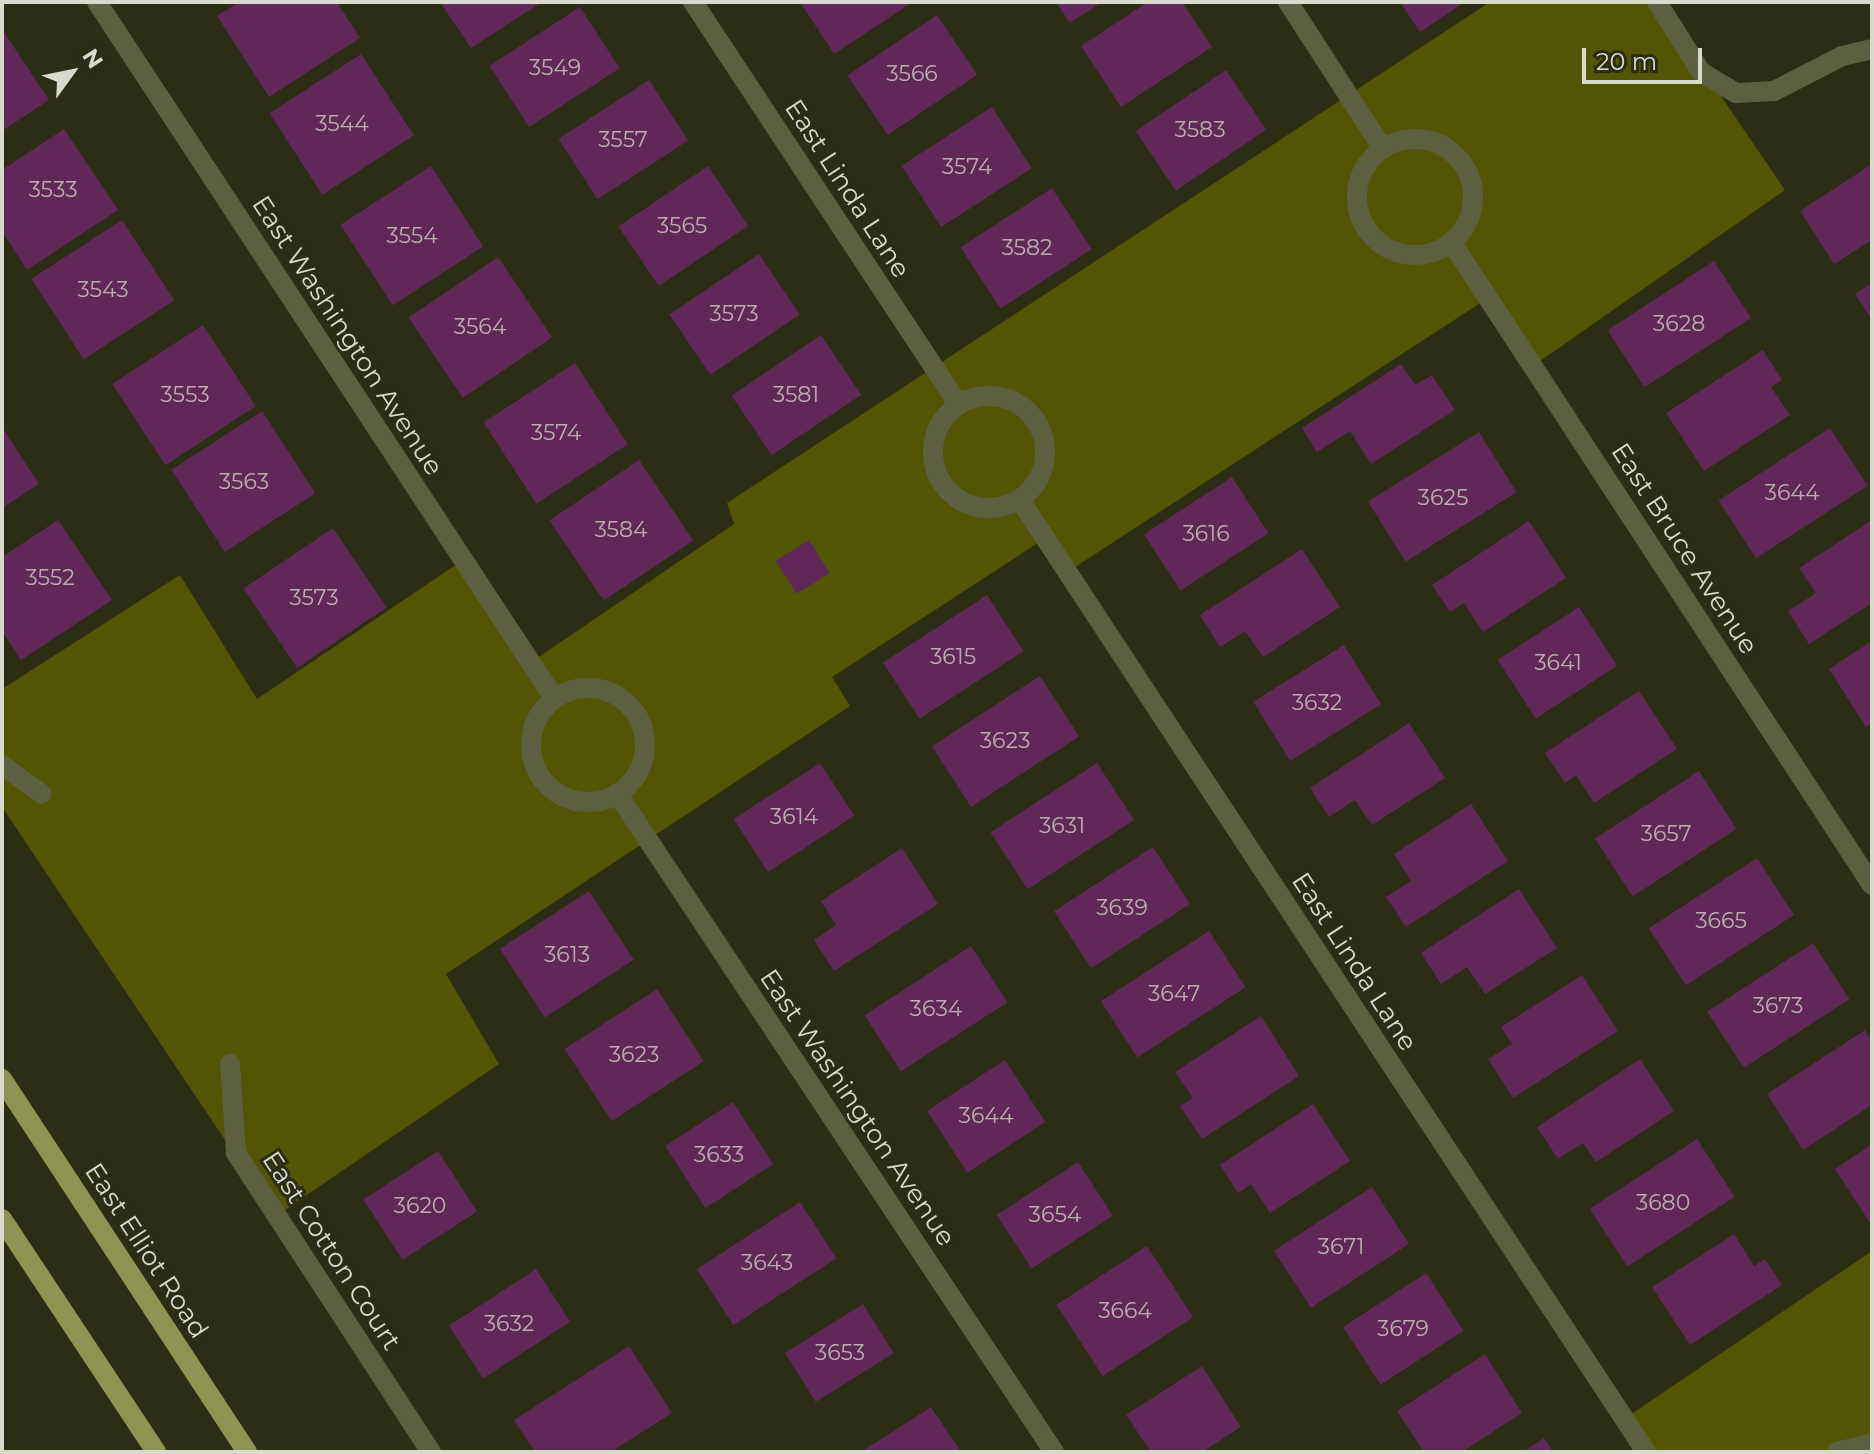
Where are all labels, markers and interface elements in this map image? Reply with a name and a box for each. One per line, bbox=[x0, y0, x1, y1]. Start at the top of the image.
north arrow bbox=[32, 32, 112, 112]
scale bar bbox=[1586, 32, 1706, 82]
text: N bbox=[76, 44, 109, 73]
text: 20 m bbox=[1596, 47, 1657, 76]
house number: 3549 bbox=[529, 55, 581, 81]
house number: 3566 bbox=[886, 61, 938, 87]
street label: East Linda Lane bbox=[778, 94, 916, 284]
house number: 3544 bbox=[315, 111, 369, 137]
house number: 3583 bbox=[1174, 117, 1226, 143]
house number: 3557 bbox=[598, 127, 648, 153]
house number: 3574 bbox=[942, 154, 992, 180]
house number: 3533 bbox=[28, 177, 78, 203]
street label: East Washington Avenue bbox=[245, 190, 449, 482]
house number: 3565 bbox=[657, 213, 707, 239]
house number: 3554 bbox=[386, 223, 438, 249]
house number: 3582 bbox=[1001, 235, 1053, 261]
house number: 3543 bbox=[77, 277, 129, 303]
house number: 3573 bbox=[709, 301, 759, 327]
house number: 3628 bbox=[1653, 311, 1705, 337]
house number: 3564 bbox=[454, 314, 506, 340]
house number: 3553 bbox=[160, 382, 210, 408]
house number: 3581 bbox=[773, 382, 819, 408]
house number: 3574 bbox=[531, 420, 581, 446]
street label: East Bruce Avenue bbox=[1604, 438, 1764, 660]
house number: 3563 bbox=[219, 469, 269, 495]
house number: 3644 bbox=[1765, 480, 1819, 506]
house number: 3625 bbox=[1418, 485, 1468, 511]
house number: 3584 bbox=[594, 517, 648, 543]
house number: 3616 bbox=[1182, 521, 1230, 547]
house number: 3552 bbox=[25, 565, 75, 591]
house number: 3573 bbox=[289, 585, 339, 611]
house number: 3615 bbox=[930, 644, 976, 670]
house number: 3641 bbox=[1534, 650, 1582, 676]
house number: 3632 bbox=[1292, 690, 1342, 716]
house number: 3623 bbox=[980, 728, 1030, 754]
house number: 3614 bbox=[770, 804, 818, 830]
house number: 3631 bbox=[1039, 813, 1085, 839]
house number: 3657 bbox=[1641, 821, 1691, 847]
street label: East Linda Lane bbox=[1285, 867, 1423, 1057]
house number: 3639 bbox=[1096, 895, 1148, 921]
house number: 3665 bbox=[1695, 908, 1747, 934]
house number: 3613 bbox=[544, 942, 590, 968]
street label: East Washington Avenue bbox=[753, 964, 961, 1252]
house number: 3647 bbox=[1148, 981, 1200, 1007]
house number: 3673 bbox=[1753, 993, 1803, 1019]
house number: 3634 bbox=[910, 996, 962, 1022]
house number: 3623 bbox=[609, 1042, 659, 1068]
house number: 3644 bbox=[959, 1103, 1013, 1129]
house number: 3633 bbox=[694, 1142, 744, 1168]
street label: East Cotton Court bbox=[255, 1146, 407, 1356]
street label: East Elliot Road bbox=[78, 1158, 214, 1344]
house number: 3680 bbox=[1636, 1190, 1690, 1216]
house number: 3620 bbox=[394, 1193, 446, 1219]
house number: 3654 bbox=[1029, 1202, 1081, 1228]
house number: 3671 bbox=[1318, 1234, 1364, 1260]
house number: 3643 bbox=[741, 1250, 793, 1276]
house number: 3664 bbox=[1098, 1298, 1152, 1324]
house number: 3632 bbox=[484, 1311, 534, 1337]
house number: 3679 bbox=[1377, 1316, 1429, 1342]
house number: 3653 bbox=[815, 1340, 865, 1366]

